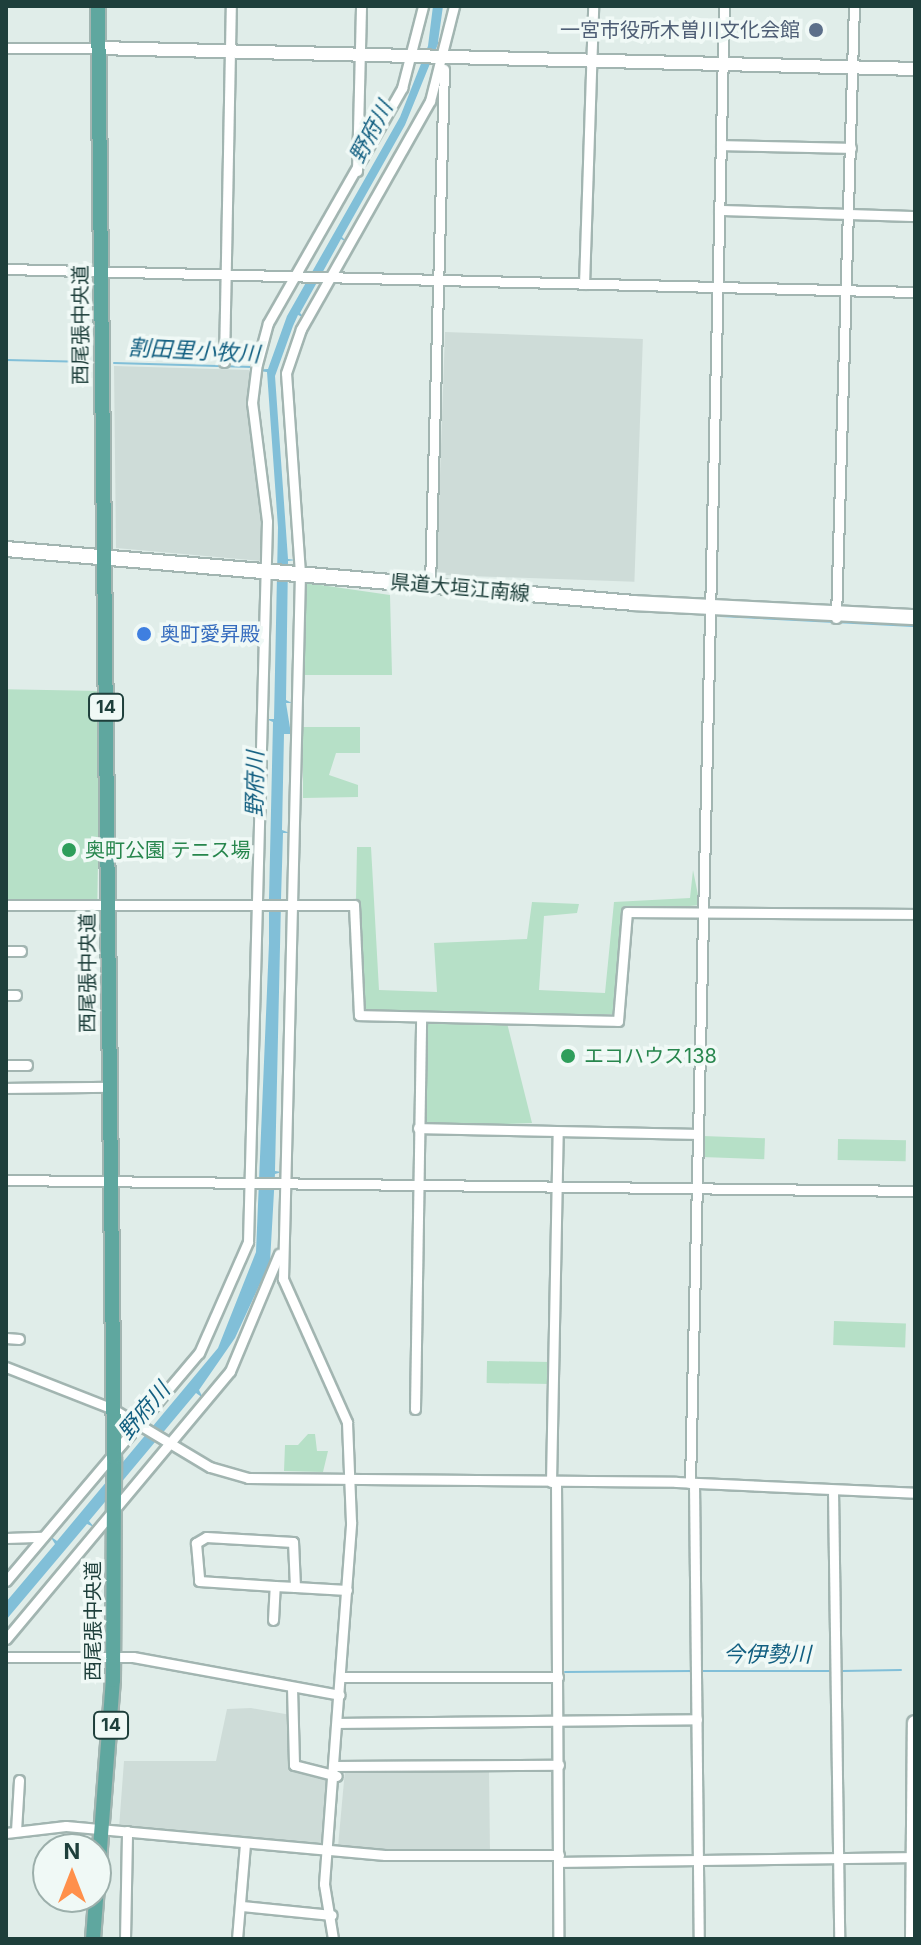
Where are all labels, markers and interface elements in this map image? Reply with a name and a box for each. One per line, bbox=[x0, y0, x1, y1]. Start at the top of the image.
place label: 一宮市役所木曽川文化会館 bbox=[560, 18, 800, 42]
marker: 一宮市役所木曽川文化会館 bbox=[807, 21, 825, 39]
water label: 野府川 bbox=[344, 97, 398, 167]
street label: 西尾張中央道 bbox=[69, 265, 93, 385]
water label: 割田里小牧川 bbox=[127, 334, 261, 368]
street label: 県道大垣江南線 bbox=[389, 570, 531, 606]
place label: 奥町愛昇殿 bbox=[160, 622, 260, 646]
marker: 奥町愛昇殿 bbox=[135, 625, 153, 643]
road number: 14 bbox=[88, 693, 124, 721]
water label: 野府川 bbox=[241, 751, 269, 817]
place label: 奥町公園 テニス場 bbox=[85, 838, 251, 862]
marker: 奥町公園 テニス場 bbox=[60, 841, 78, 859]
street label: 西尾張中央道 bbox=[76, 913, 100, 1033]
place label: エコハウス138 bbox=[584, 1044, 717, 1068]
marker: エコハウス138 bbox=[559, 1047, 577, 1065]
water label: 野府川 bbox=[113, 1377, 175, 1445]
street label: 西尾張中央道 bbox=[81, 1561, 105, 1681]
water label: 今伊勢川 bbox=[723, 1642, 811, 1668]
road number: 14 bbox=[93, 1711, 129, 1739]
north arrow bbox=[32, 1833, 112, 1913]
text: N bbox=[64, 1838, 80, 1864]

